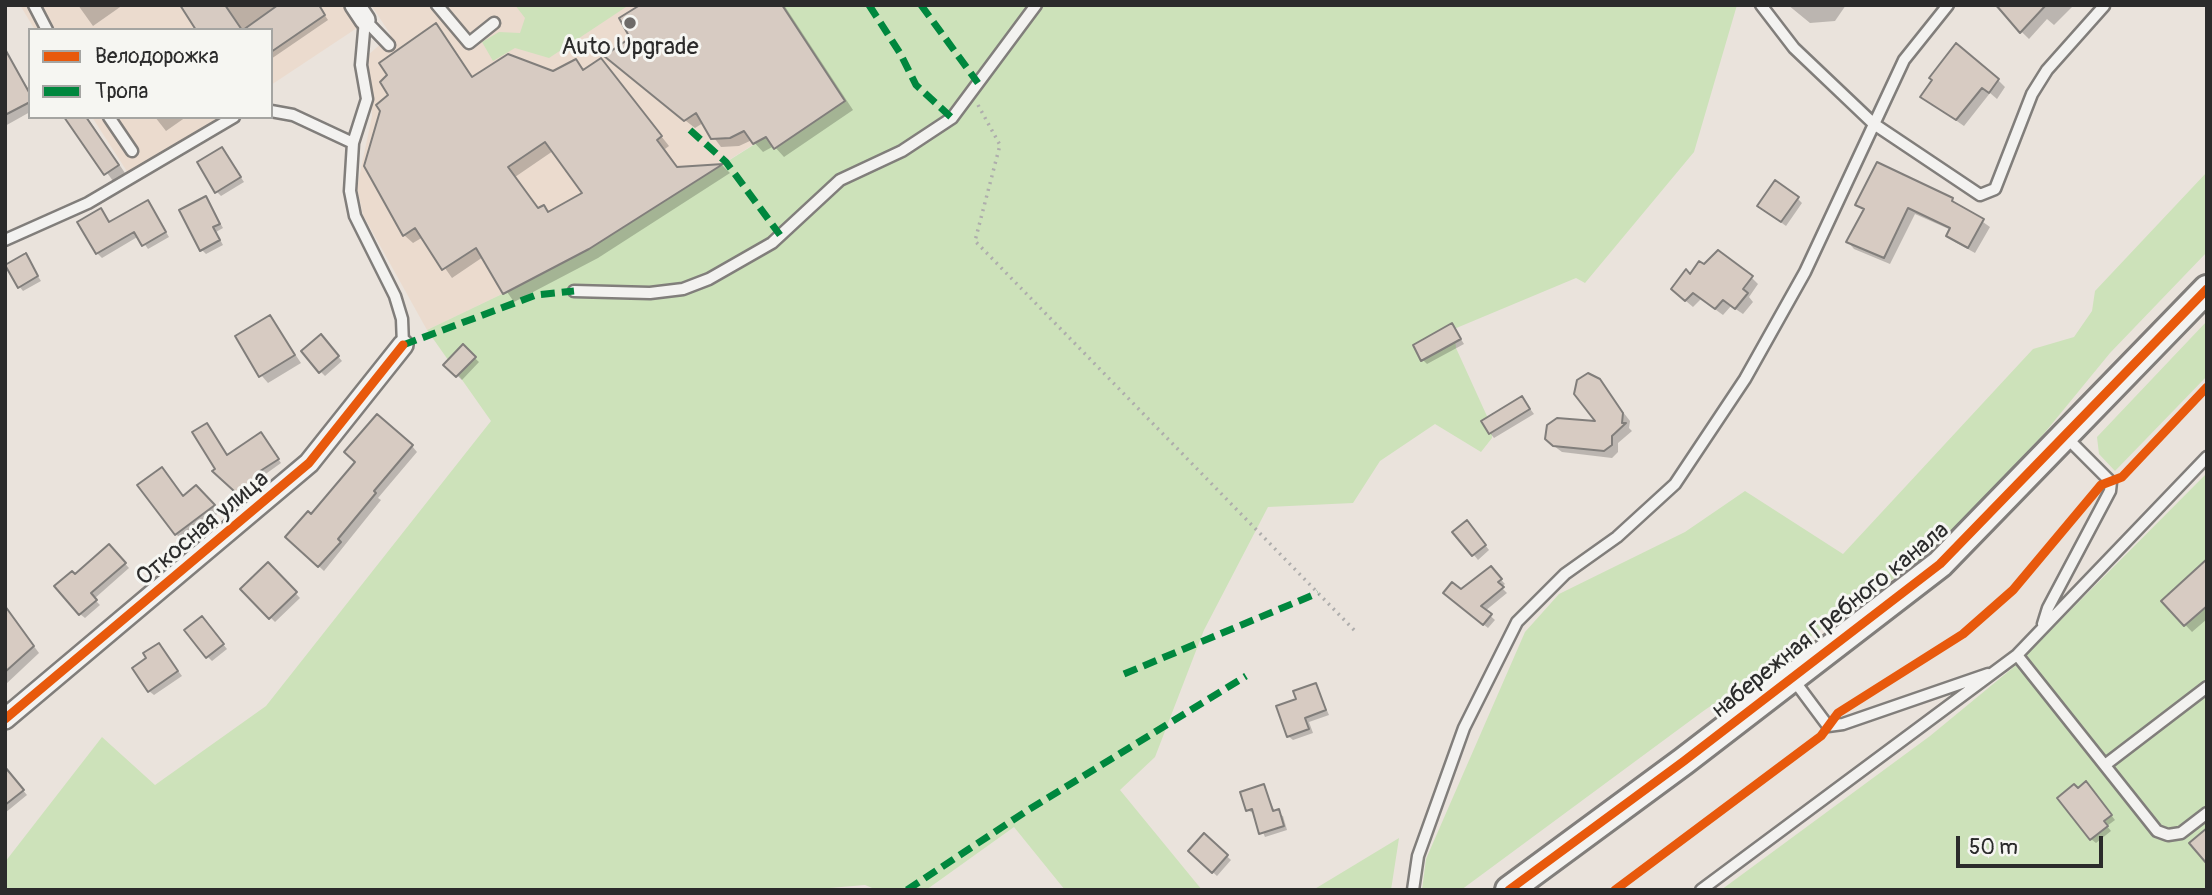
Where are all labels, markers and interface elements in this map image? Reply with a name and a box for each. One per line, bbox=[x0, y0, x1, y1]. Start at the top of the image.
marker: Auto Upgrade bbox=[622, 15, 638, 31]
legend bbox=[28, 28, 273, 119]
place label: Auto Upgrade bbox=[561, 34, 699, 62]
text: Велодорожка bbox=[95, 43, 219, 70]
text: Тропа bbox=[95, 78, 148, 105]
street label: Откосная улица bbox=[131, 465, 275, 593]
street label: набережная Гребного канала bbox=[1707, 517, 1955, 725]
scale bar bbox=[1960, 822, 2107, 866]
text: 50 m bbox=[1969, 834, 2018, 861]

